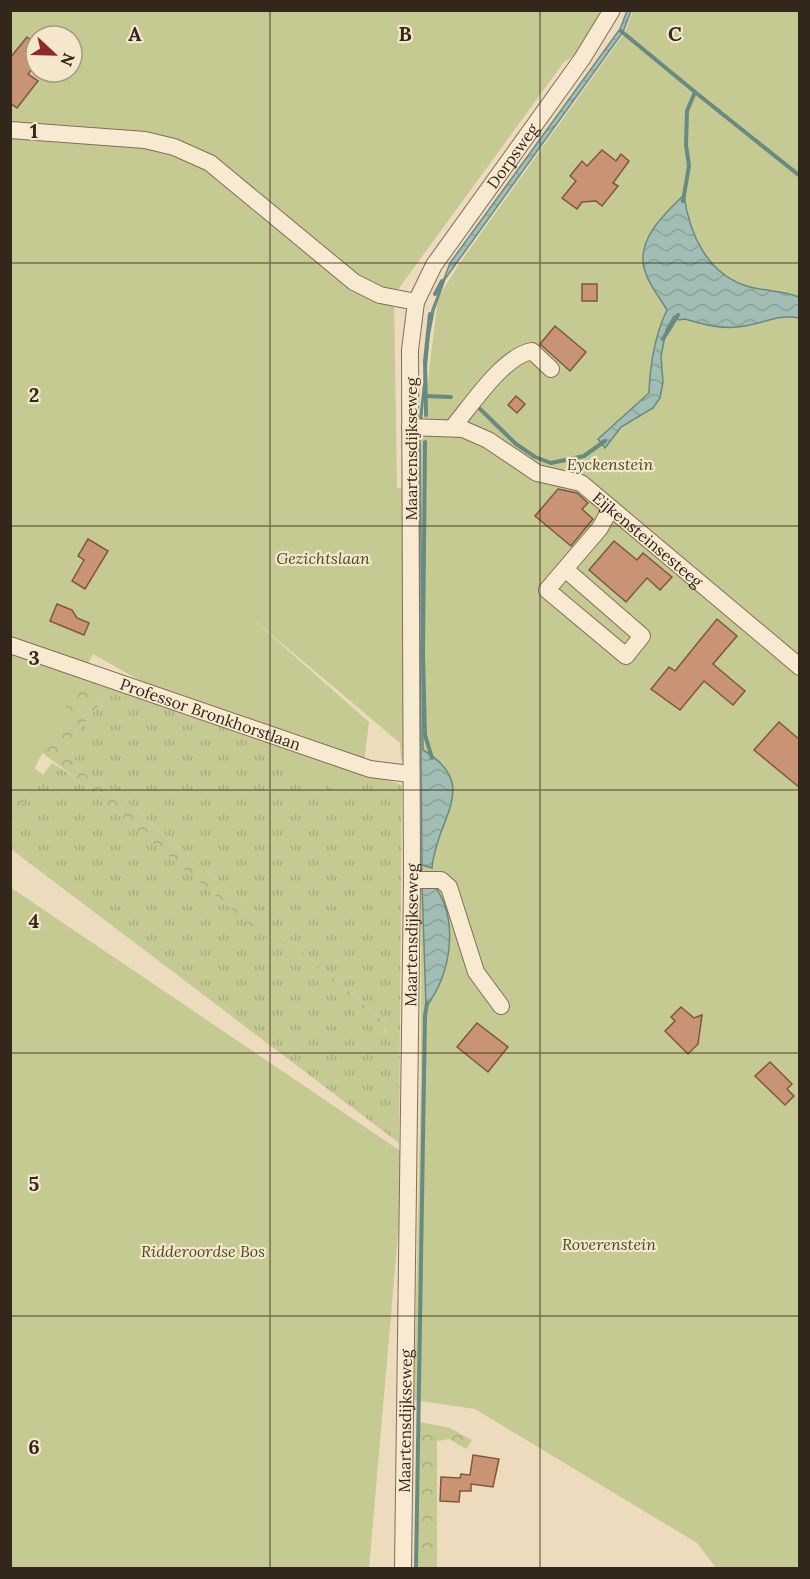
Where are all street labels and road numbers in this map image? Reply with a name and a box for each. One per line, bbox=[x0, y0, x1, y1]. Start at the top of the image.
street label: Dorpsweg bbox=[482, 118, 543, 192]
street label: Maartensdijkseweg bbox=[401, 376, 421, 521]
street label: Eijkensteinsesteeg bbox=[589, 487, 708, 592]
street label: Professor Bronkhorstlaan bbox=[118, 674, 304, 754]
street label: Maartensdijkseweg bbox=[400, 862, 422, 1007]
street label: Maartensdijkseweg bbox=[394, 1348, 416, 1493]

